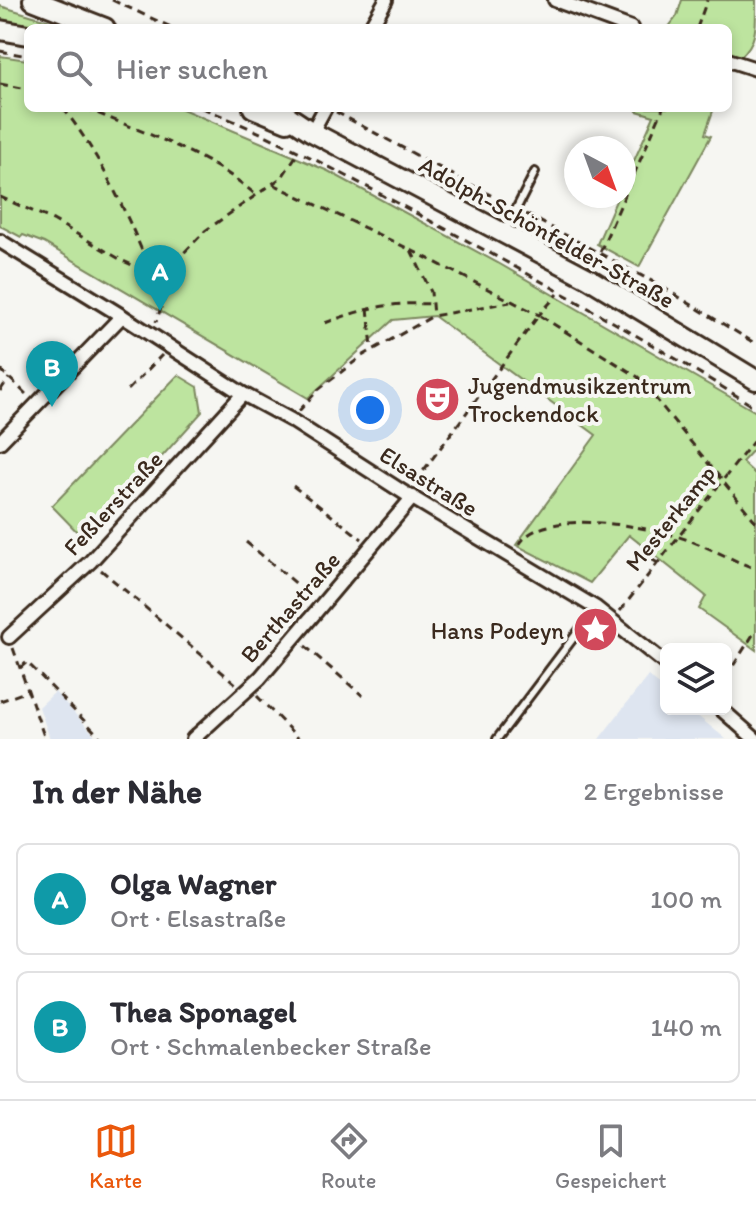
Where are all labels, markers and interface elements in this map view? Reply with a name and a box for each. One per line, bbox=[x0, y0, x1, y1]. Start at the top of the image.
search box bbox=[24, 24, 732, 112]
icon: search bbox=[52, 46, 96, 90]
text: Hier suchen bbox=[116, 50, 268, 87]
north arrow bbox=[564, 136, 636, 208]
street label: Adolph-Schönfelder-Straße bbox=[414, 150, 680, 314]
pin: A bbox=[134, 245, 186, 311]
pin: B bbox=[26, 341, 78, 407]
place label: Jugendmusikzentrum Trockendock bbox=[468, 371, 692, 428]
theatre icon: Jugendmusikzentrum Trockendock bbox=[413, 375, 461, 423]
your location bbox=[350, 390, 390, 430]
street label: Elsastraße bbox=[375, 440, 483, 522]
street label: Feßlerstraße bbox=[57, 445, 169, 561]
street label: Mesterkamp bbox=[619, 459, 721, 577]
street label: Berthastraße bbox=[234, 545, 346, 669]
place icon: Hans Podeyn bbox=[571, 606, 619, 654]
place label: Hans Podeyn bbox=[431, 616, 564, 645]
map controls bbox=[660, 643, 732, 715]
button: layers bbox=[660, 643, 732, 715]
text: In der Nähe bbox=[32, 771, 202, 812]
text: 2 Ergebnisse bbox=[584, 775, 724, 807]
text: Olga Wagner bbox=[110, 865, 276, 902]
text: A bbox=[52, 883, 68, 915]
text: 100 m bbox=[650, 883, 722, 915]
text: Ort · Elsastraße bbox=[110, 902, 286, 934]
text: Thea Sponagel bbox=[110, 993, 296, 1030]
text: B bbox=[52, 1011, 68, 1043]
text: 140 m bbox=[651, 1011, 722, 1043]
text: Ort · Schmalenbecker Straße bbox=[110, 1030, 432, 1062]
tab: Karte bbox=[89, 1119, 142, 1194]
tab: Route bbox=[321, 1119, 376, 1194]
tab: Gespeichert bbox=[555, 1119, 667, 1194]

